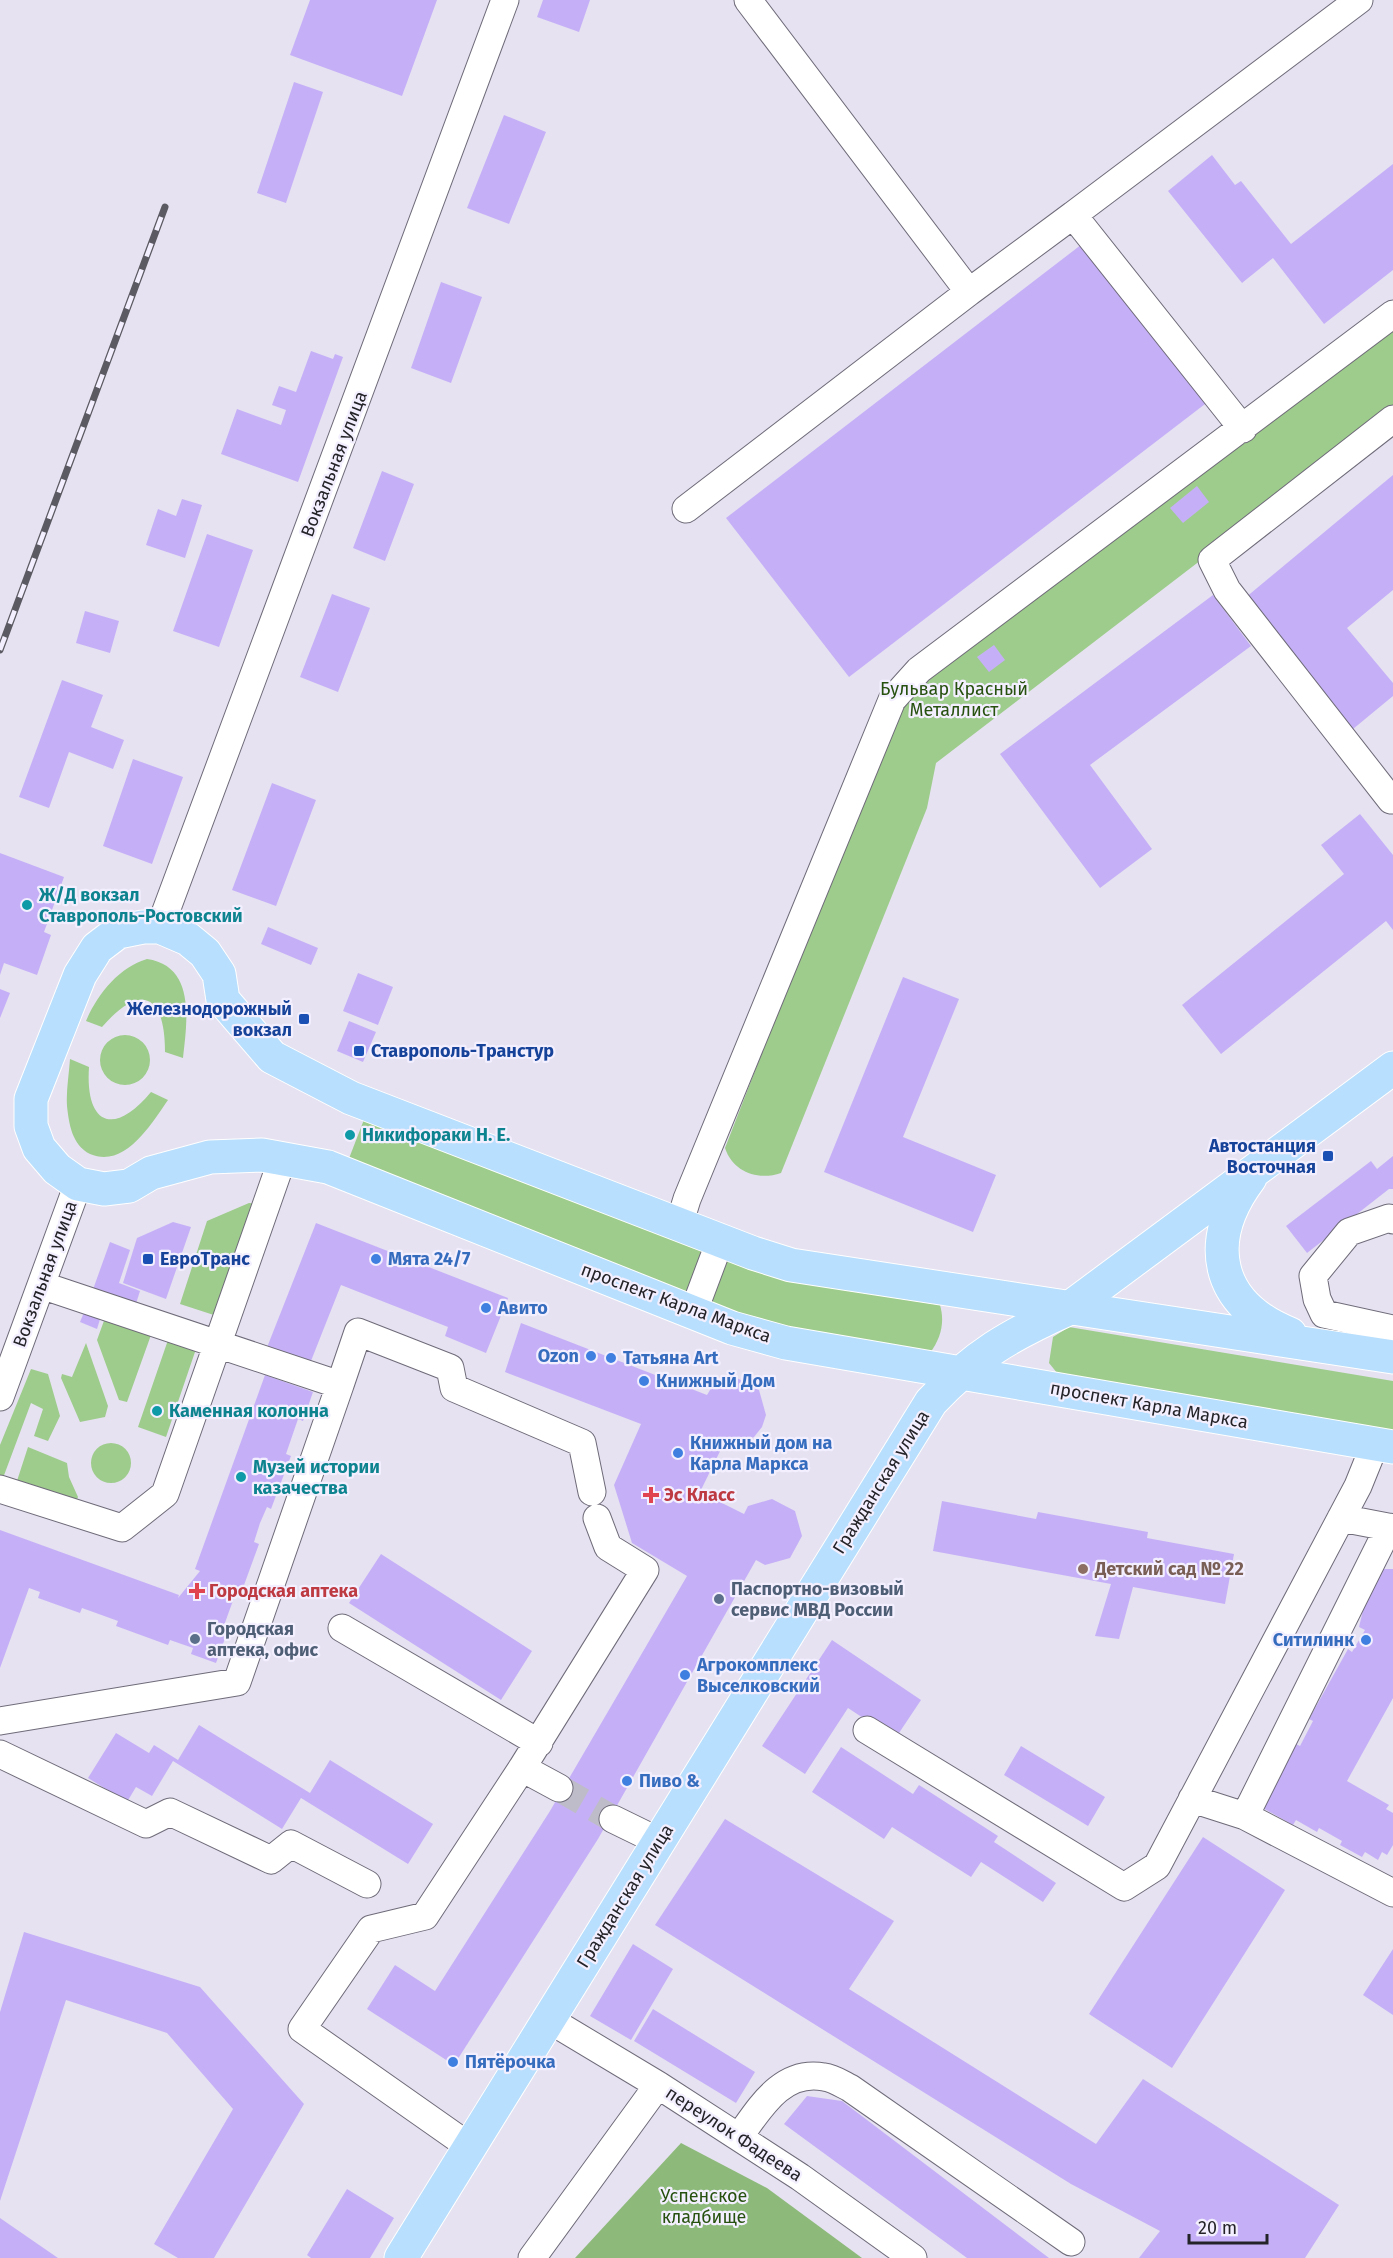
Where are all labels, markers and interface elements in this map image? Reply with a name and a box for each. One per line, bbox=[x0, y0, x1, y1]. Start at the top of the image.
street label: Вокзальная улица bbox=[296, 388, 372, 540]
park label: Бульвар Красный Металлист bbox=[880, 678, 1028, 721]
place label: Ж/Д вокзал Ставрополь-Ростовский bbox=[38, 884, 243, 927]
marker: Ж/Д вокзал Ставрополь-Ростовский bbox=[20, 898, 34, 912]
place label: Железнодорожный вокзал bbox=[126, 998, 292, 1041]
marker: Железнодорожный вокзал bbox=[297, 1012, 311, 1026]
place label: Ставрополь-Транстур bbox=[371, 1040, 554, 1062]
marker: Ставрополь-Транстур bbox=[352, 1044, 366, 1058]
place label: Никифораки Н. Е. bbox=[362, 1124, 510, 1146]
marker: Никифораки Н. Е. bbox=[343, 1128, 357, 1142]
place label: Автостанция Восточная bbox=[1208, 1135, 1316, 1178]
marker: Автостанция Восточная bbox=[1321, 1149, 1335, 1163]
street label: Вокзальная улица bbox=[8, 1198, 82, 1350]
place label: ЕвроТранс bbox=[160, 1248, 250, 1270]
place label: Мята 24/7 bbox=[388, 1248, 471, 1270]
marker: ЕвроТранс bbox=[141, 1252, 155, 1266]
marker: Мята 24/7 bbox=[369, 1252, 383, 1266]
street label: проспект Карла Маркса bbox=[578, 1258, 774, 1348]
place label: Авито bbox=[497, 1297, 548, 1319]
marker: Авито bbox=[479, 1301, 493, 1315]
place label: Ozon bbox=[538, 1345, 579, 1367]
place label: Татьяна Art bbox=[623, 1347, 720, 1369]
marker: Ozon bbox=[584, 1349, 598, 1363]
marker: Татьяна Art bbox=[604, 1351, 618, 1365]
place label: Книжный Дом bbox=[656, 1370, 775, 1392]
marker: Книжный Дом bbox=[637, 1374, 651, 1388]
street label: проспект Карла Маркса bbox=[1048, 1377, 1250, 1433]
place label: Каменная колонна bbox=[169, 1400, 329, 1422]
marker: Каменная колонна bbox=[150, 1404, 164, 1418]
street label: Гражданская улица bbox=[828, 1406, 934, 1558]
place label: Книжный дом на Карла Маркса bbox=[690, 1432, 833, 1475]
marker: Книжный дом на Карла Маркса bbox=[671, 1446, 685, 1460]
place label: Музей истории казачества bbox=[253, 1456, 380, 1499]
marker: Музей истории казачества bbox=[234, 1470, 248, 1484]
place label: Эс Класс bbox=[664, 1484, 735, 1506]
marker: Эс Класс bbox=[642, 1486, 660, 1504]
place label: Детский сад № 22 bbox=[1094, 1558, 1244, 1580]
marker: Детский сад № 22 bbox=[1076, 1562, 1090, 1576]
place label: Паспортно-визовый сервис МВД России bbox=[731, 1578, 904, 1621]
place label: Городская аптека bbox=[209, 1580, 358, 1602]
marker: Городская аптека bbox=[190, 1584, 204, 1598]
marker: Паспортно-визовый сервис МВД России bbox=[712, 1592, 726, 1606]
place label: Городская аптека, офис bbox=[207, 1618, 319, 1661]
place label: Ситилинк bbox=[1273, 1629, 1354, 1651]
marker: Городская аптека, офис bbox=[188, 1632, 202, 1646]
marker: Ситилинк bbox=[1359, 1633, 1373, 1647]
place label: Агрокомплекс Выселковский bbox=[696, 1654, 820, 1697]
marker: Агрокомплекс Выселковский bbox=[678, 1668, 692, 1682]
place label: Пиво & bbox=[639, 1770, 700, 1792]
marker: Пиво & bbox=[620, 1774, 634, 1788]
street label: Гражданская улица bbox=[572, 1820, 678, 1972]
place label: Пятёрочка bbox=[465, 2051, 556, 2073]
marker: Пятёрочка bbox=[446, 2055, 460, 2069]
street label: переулок Фадеева bbox=[662, 2082, 806, 2186]
park label: Успенское кладбище bbox=[661, 2185, 747, 2228]
scale bar bbox=[1189, 2207, 1267, 2245]
text: 20 m bbox=[1198, 2217, 1237, 2239]

